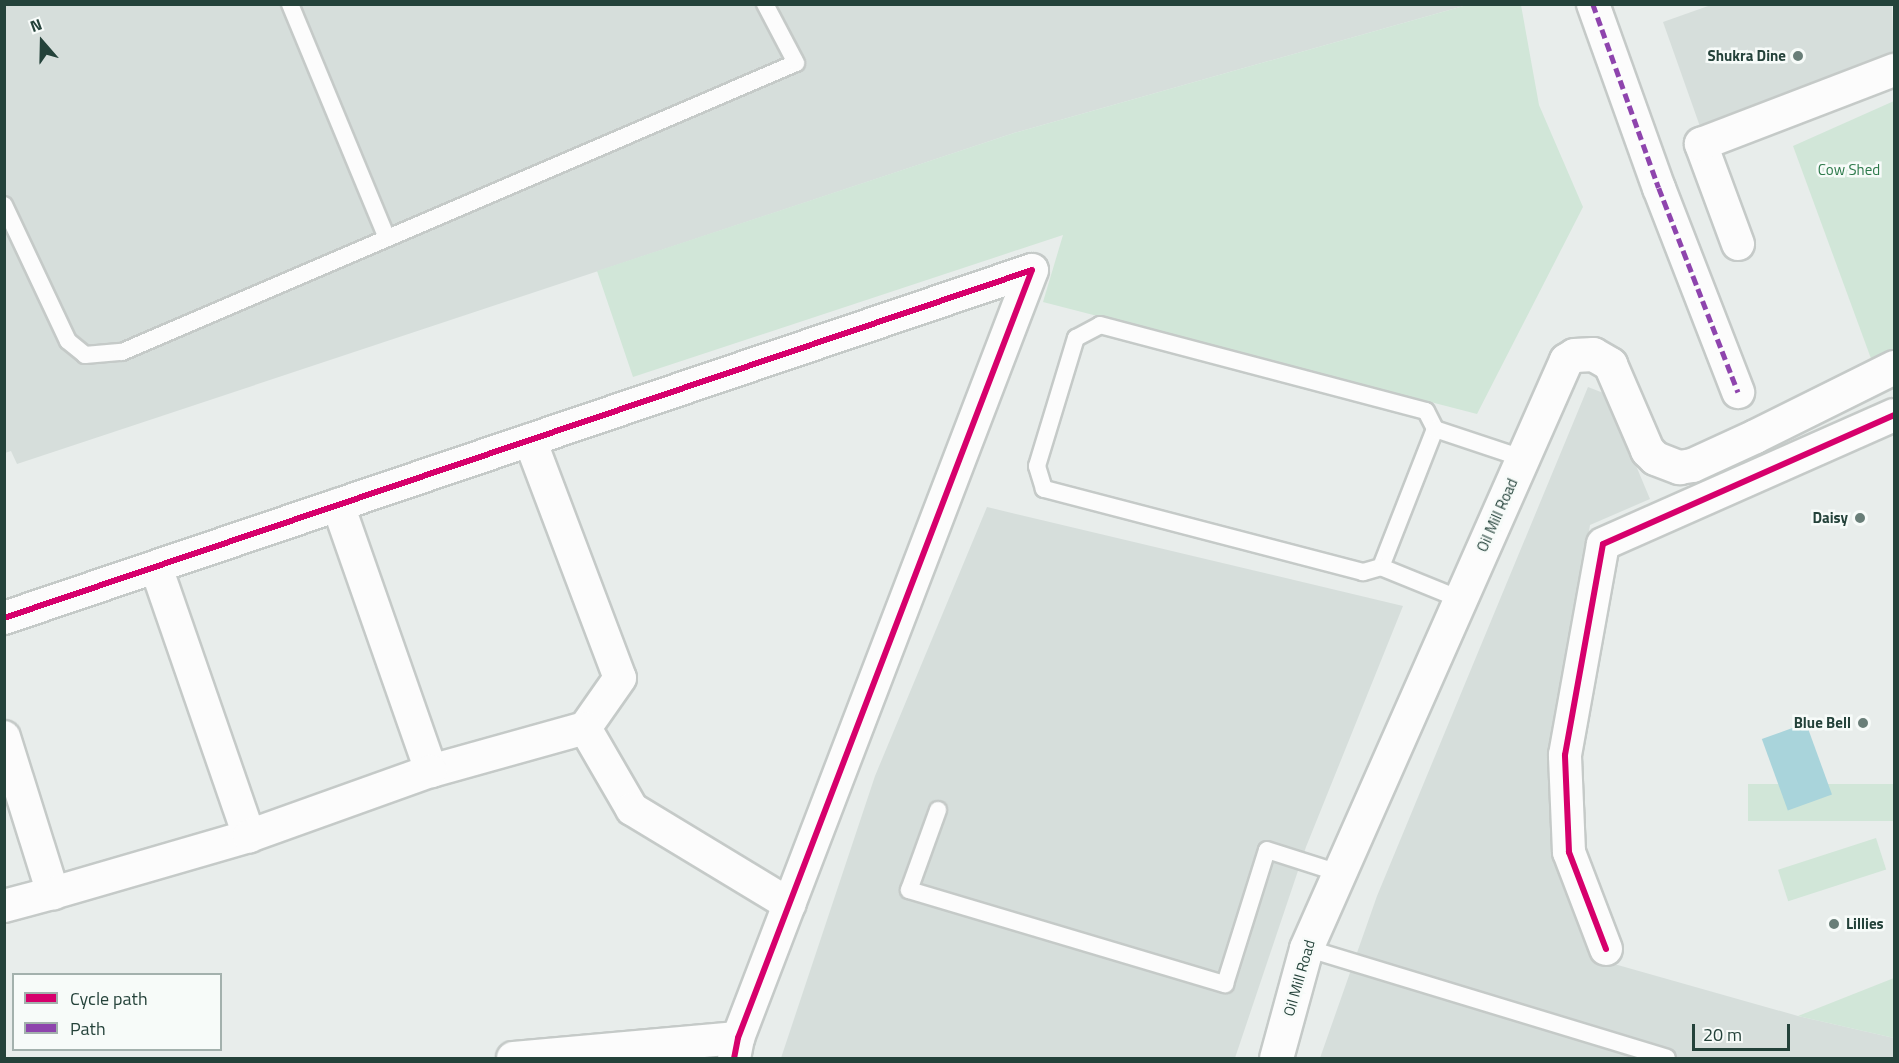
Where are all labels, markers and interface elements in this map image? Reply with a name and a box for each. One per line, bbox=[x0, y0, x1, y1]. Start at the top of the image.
north arrow bbox=[12, 12, 72, 72]
text: N bbox=[27, 12, 45, 38]
place label: Shukra Dine bbox=[1708, 47, 1786, 65]
marker: Shukra Dine bbox=[1791, 49, 1805, 63]
park label: Cow Shed bbox=[1818, 161, 1880, 179]
street label: Oil Mill Road bbox=[1473, 475, 1521, 555]
place label: Daisy bbox=[1812, 509, 1848, 527]
marker: Daisy bbox=[1853, 511, 1867, 525]
place label: Blue Bell bbox=[1794, 714, 1851, 732]
marker: Blue Bell bbox=[1856, 716, 1870, 730]
place label: Lillies bbox=[1846, 915, 1884, 933]
marker: Lillies bbox=[1827, 917, 1841, 931]
street label: Oil Mill Road bbox=[1280, 938, 1318, 1018]
legend bbox=[12, 973, 222, 1051]
text: Cycle path bbox=[70, 985, 148, 1012]
scale bar bbox=[1695, 1012, 1792, 1050]
text: Path bbox=[70, 1015, 106, 1042]
text: 20 m bbox=[1703, 1021, 1742, 1048]

